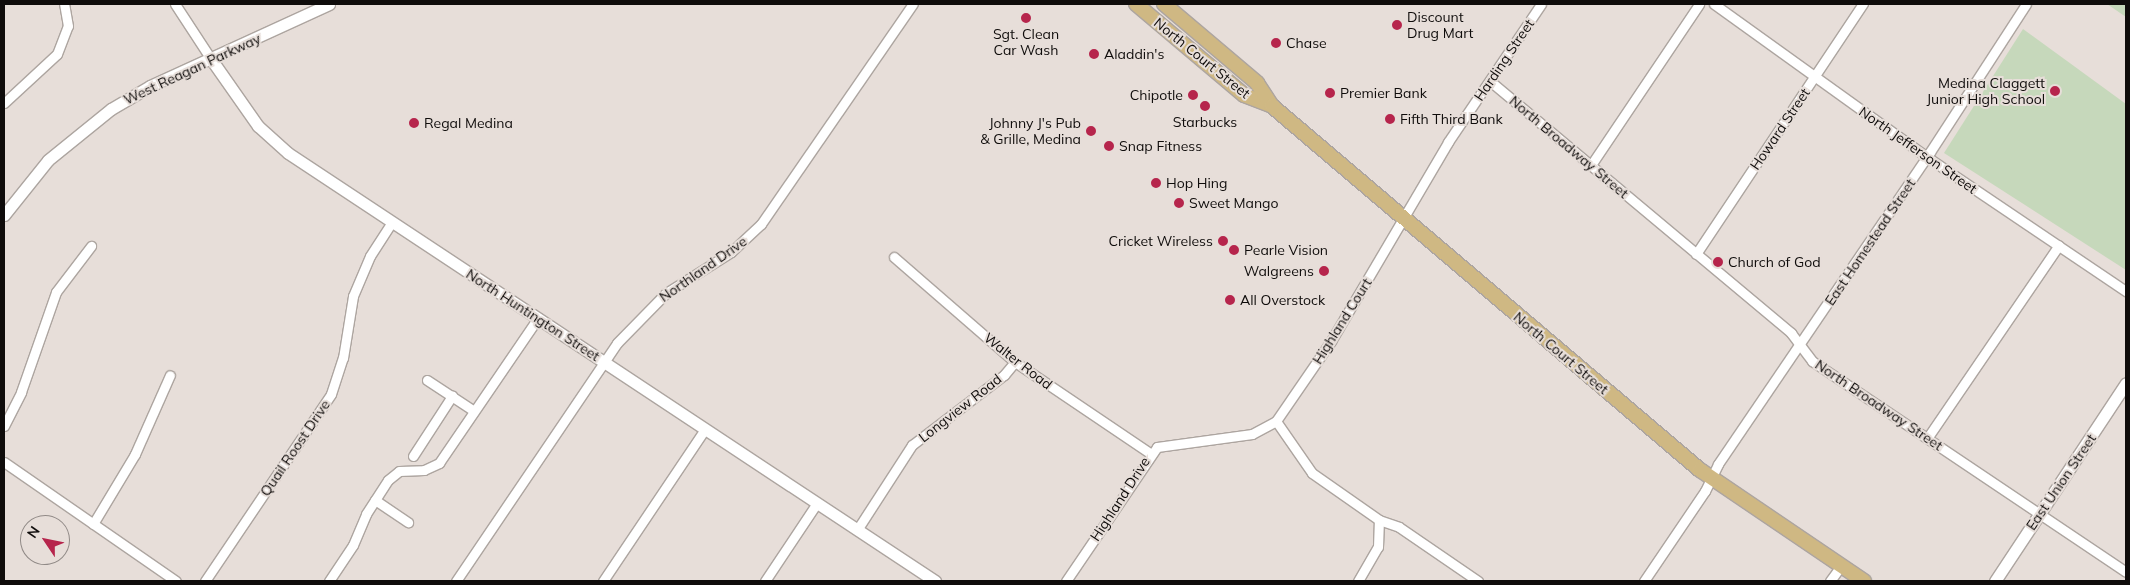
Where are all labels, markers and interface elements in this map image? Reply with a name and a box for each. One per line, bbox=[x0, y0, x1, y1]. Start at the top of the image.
place label: Discount Drug Mart bbox=[1407, 9, 1473, 41]
marker: Sgt. Clean Car Wash bbox=[1020, 12, 1032, 24]
street label: North Court Street bbox=[1151, 14, 1253, 102]
street label: Harding Street bbox=[1471, 16, 1537, 104]
marker: Discount Drug Mart bbox=[1391, 19, 1403, 31]
place label: Sgt. Clean Car Wash bbox=[993, 26, 1059, 58]
street label: West Reagan Parkway bbox=[121, 30, 263, 108]
place label: Chase bbox=[1286, 35, 1327, 51]
marker: Chase bbox=[1270, 37, 1282, 49]
place label: Aladdin's bbox=[1104, 46, 1164, 62]
marker: Aladdin's bbox=[1088, 48, 1100, 60]
place label: Medina Claggett Junior High School bbox=[1927, 75, 2045, 108]
place label: Premier Bank bbox=[1340, 85, 1427, 101]
street label: Howard Street bbox=[1747, 85, 1813, 173]
marker: Medina Claggett Junior High School bbox=[2049, 85, 2061, 97]
place label: Chipotle bbox=[1130, 87, 1183, 103]
marker: Premier Bank bbox=[1324, 87, 1336, 99]
marker: Chipotle bbox=[1187, 89, 1199, 101]
street label: North Broadway Street bbox=[1506, 92, 1632, 202]
marker: Starbucks bbox=[1199, 100, 1211, 112]
street label: North Jefferson Street bbox=[1856, 103, 1980, 197]
place label: Fifth Third Bank bbox=[1400, 111, 1503, 127]
marker: Fifth Third Bank bbox=[1384, 113, 1396, 125]
place label: Starbucks bbox=[1173, 114, 1237, 130]
place label: Regal Medina bbox=[424, 115, 513, 131]
place label: Johnny J's Pub & Grille, Medina bbox=[980, 115, 1081, 148]
marker: Regal Medina bbox=[408, 117, 420, 129]
marker: Johnny J's Pub & Grille, Medina bbox=[1085, 125, 1097, 137]
place label: Snap Fitness bbox=[1119, 138, 1202, 154]
marker: Snap Fitness bbox=[1103, 140, 1115, 152]
place label: Hop Hing bbox=[1166, 175, 1227, 191]
street label: East Homestead Street bbox=[1821, 176, 1919, 308]
marker: Hop Hing bbox=[1150, 177, 1162, 189]
place label: Sweet Mango bbox=[1189, 195, 1279, 211]
marker: Sweet Mango bbox=[1173, 197, 1185, 209]
street label: Northland Drive bbox=[656, 233, 750, 305]
place label: Cricket Wireless bbox=[1109, 233, 1213, 249]
marker: Cricket Wireless bbox=[1217, 235, 1229, 247]
place label: Pearle Vision bbox=[1244, 242, 1328, 258]
marker: Pearle Vision bbox=[1228, 244, 1240, 256]
place label: Church of God bbox=[1728, 254, 1821, 270]
marker: Church of God bbox=[1712, 256, 1724, 268]
place label: Walgreens bbox=[1244, 263, 1314, 279]
street label: North Huntington Street bbox=[463, 265, 603, 365]
marker: Walgreens bbox=[1318, 265, 1330, 277]
street label: Highland Court bbox=[1309, 275, 1375, 367]
place label: All Overstock bbox=[1240, 292, 1325, 308]
marker: All Overstock bbox=[1224, 294, 1236, 306]
street label: North Court Street bbox=[1510, 308, 1612, 398]
street label: Walter Road bbox=[981, 329, 1055, 393]
street label: North Broadway Street bbox=[1812, 356, 1946, 454]
street label: Longview Road bbox=[915, 370, 1005, 446]
street label: Quail Roost Drive bbox=[257, 397, 333, 499]
street label: East Union Street bbox=[2023, 431, 2099, 533]
street label: Highland Drive bbox=[1087, 454, 1153, 544]
north arrow bbox=[20, 515, 70, 565]
text: N bbox=[23, 523, 44, 542]

